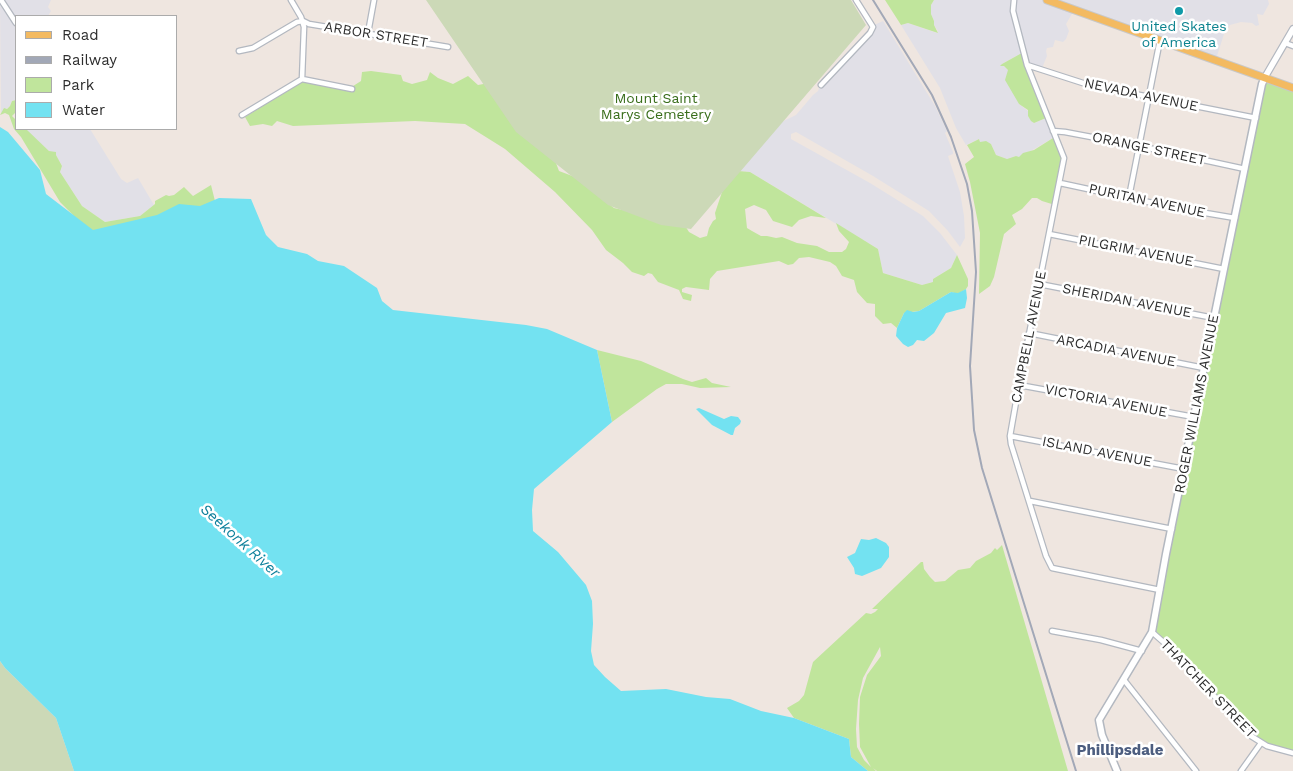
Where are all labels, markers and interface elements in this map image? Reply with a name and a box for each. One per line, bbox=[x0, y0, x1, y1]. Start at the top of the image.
marker: United Skates of America bbox=[1173, 5, 1185, 17]
legend bbox=[15, 15, 178, 130]
street label: ARBOR STREET bbox=[323, 18, 429, 52]
place label: United Skates of America bbox=[1131, 19, 1227, 52]
text: Road bbox=[62, 26, 99, 44]
text: Railway bbox=[62, 51, 117, 69]
street label: NEVADA AVENUE bbox=[1083, 75, 1199, 115]
text: Park bbox=[62, 76, 94, 94]
park label: Mount Saint Marys Cemetery bbox=[601, 91, 711, 124]
text: Water bbox=[62, 101, 105, 119]
street label: ORANGE STREET bbox=[1091, 129, 1207, 169]
street label: PURITAN AVENUE bbox=[1087, 180, 1207, 222]
street label: PILGRIM AVENUE bbox=[1077, 232, 1195, 270]
street label: CAMPBELL AVENUE bbox=[1008, 269, 1050, 405]
street label: SHERIDAN AVENUE bbox=[1061, 280, 1193, 322]
street label: ROGER WILLIAMS AVENUE bbox=[1171, 313, 1223, 495]
street label: ARCADIA AVENUE bbox=[1055, 331, 1177, 371]
street label: VICTORIA AVENUE bbox=[1043, 381, 1169, 421]
street label: ISLAND AVENUE bbox=[1041, 433, 1153, 471]
water label: Seekonk River bbox=[196, 500, 284, 582]
street label: THATCHER STREET bbox=[1157, 636, 1259, 742]
district label: Phillipsdale bbox=[1077, 742, 1163, 760]

